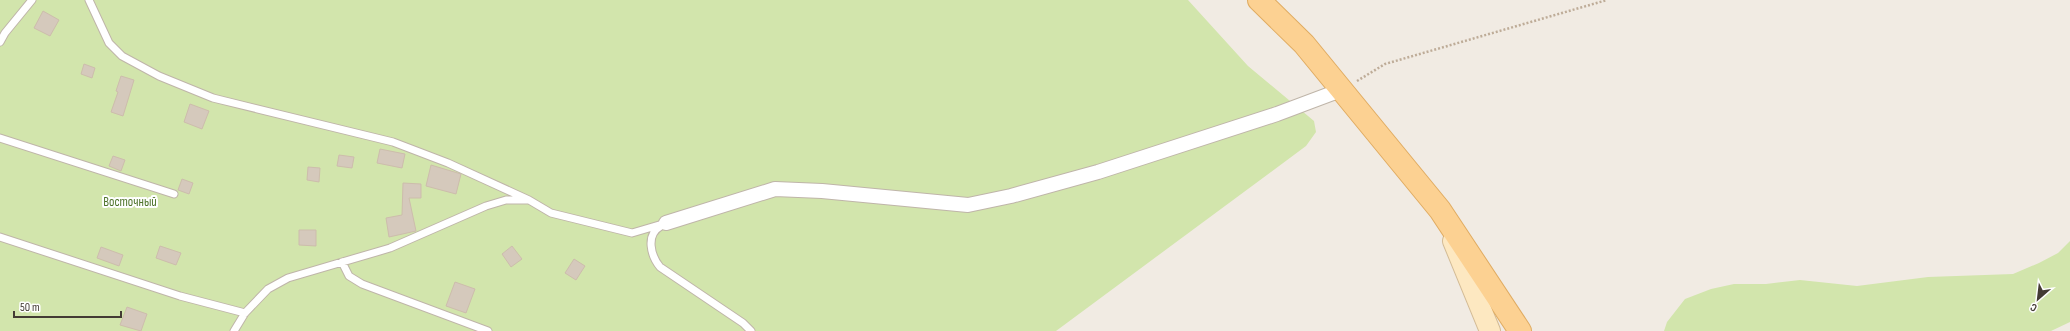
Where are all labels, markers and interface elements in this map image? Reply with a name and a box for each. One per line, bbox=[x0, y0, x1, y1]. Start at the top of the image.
park label: Восточный bbox=[103, 194, 157, 210]
north arrow bbox=[2018, 279, 2058, 319]
scale bar bbox=[14, 293, 121, 319]
text: 50 m bbox=[20, 300, 40, 315]
text: С bbox=[2028, 300, 2039, 314]

